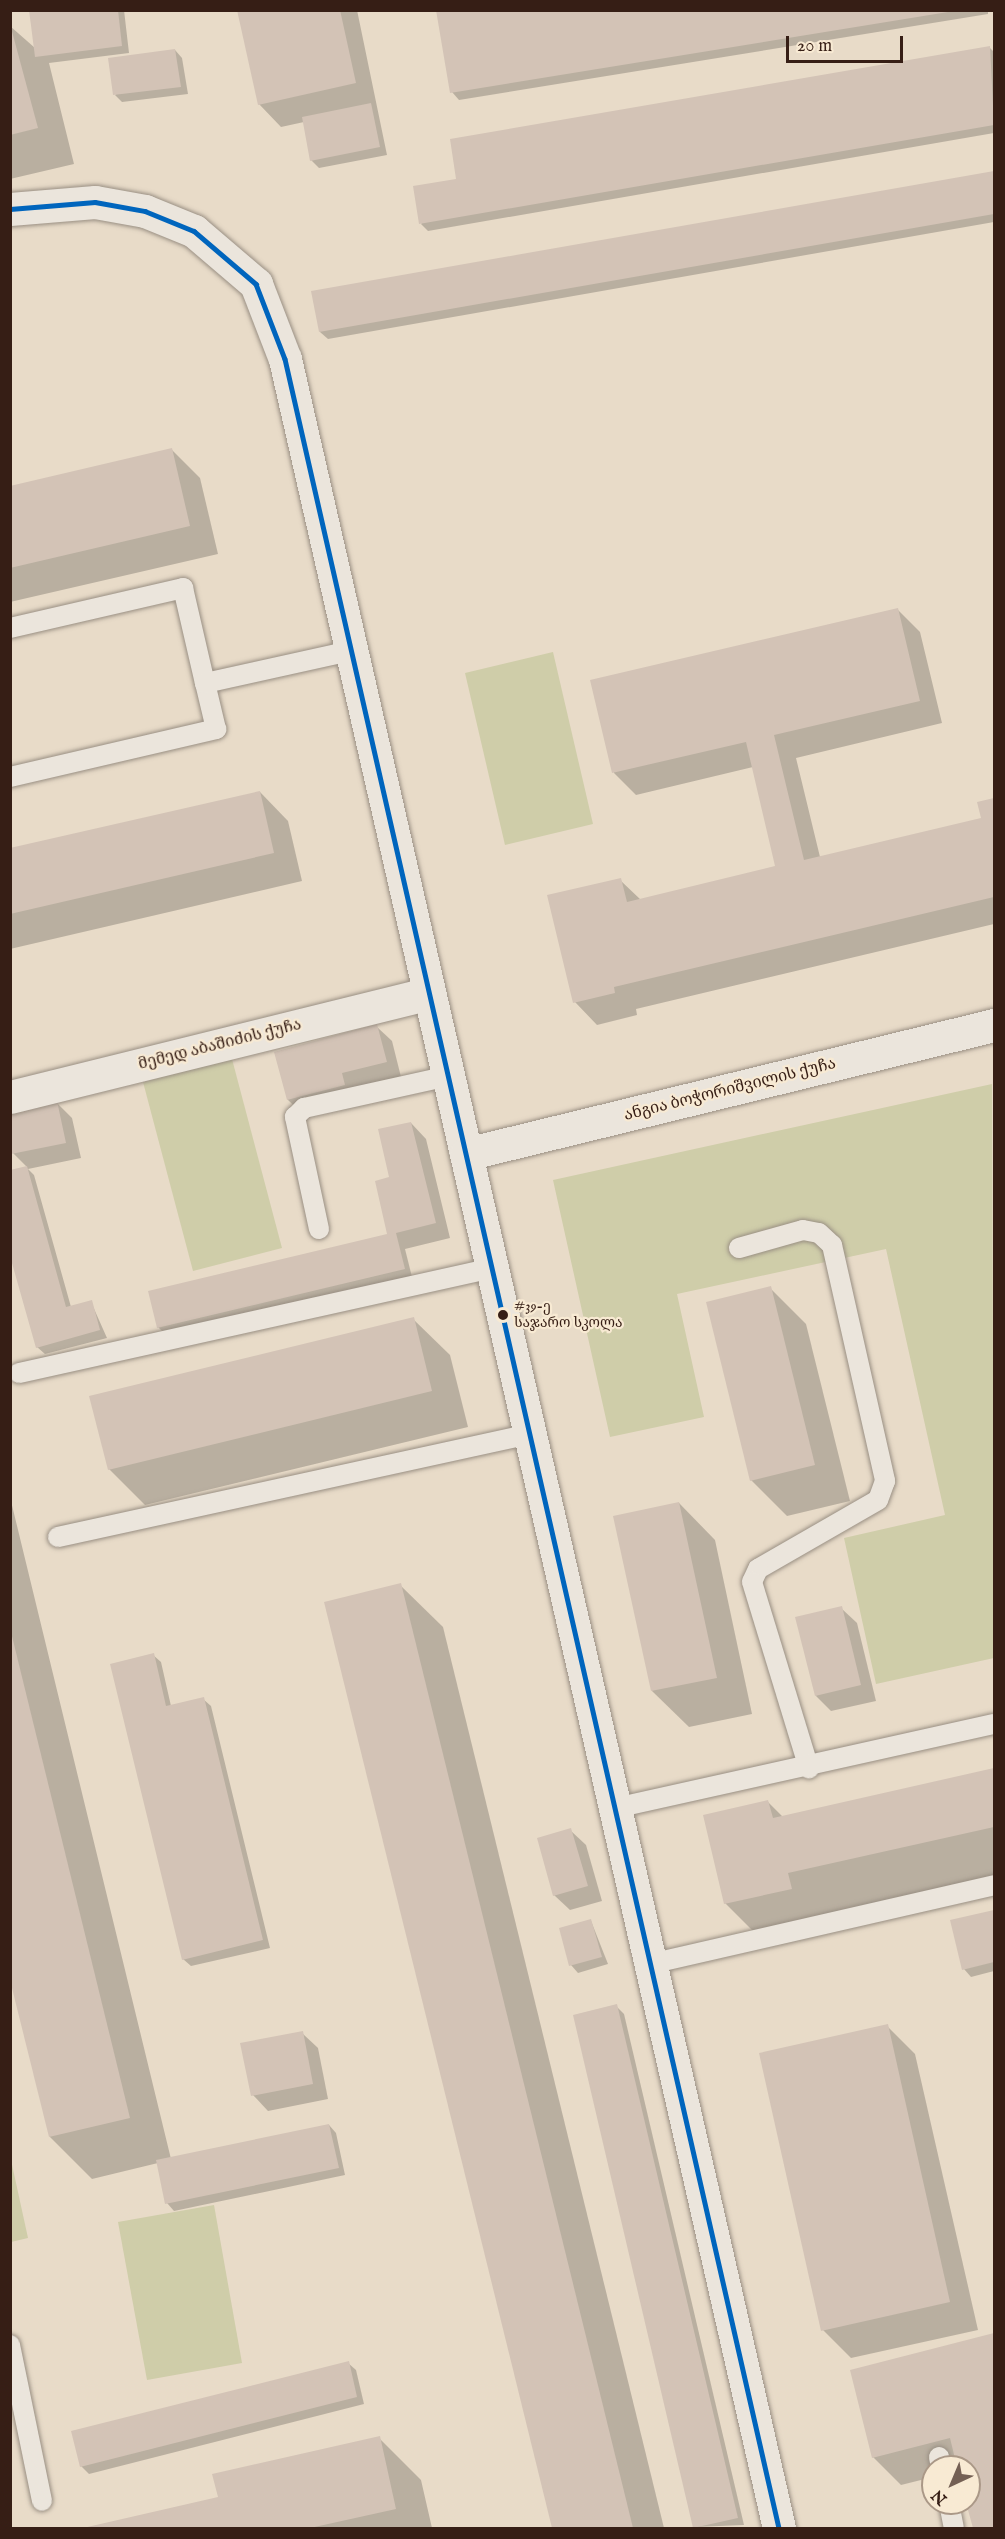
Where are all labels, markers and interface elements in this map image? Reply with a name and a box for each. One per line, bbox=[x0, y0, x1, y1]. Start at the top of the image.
scale bar bbox=[789, 24, 906, 62]
text: 20 m bbox=[797, 35, 832, 58]
street label: მემედ აბაშიძის ქუჩა bbox=[136, 1015, 304, 1075]
street label: ანგია ბოჭორიშვილის ქუჩა bbox=[622, 1054, 838, 1126]
place label: #39-ე საჯარო სკოლა bbox=[514, 1299, 623, 1332]
marker: #39-ე საჯარო სკოლა bbox=[497, 1309, 509, 1321]
north arrow bbox=[921, 2455, 981, 2515]
text: N bbox=[928, 2485, 952, 2509]

